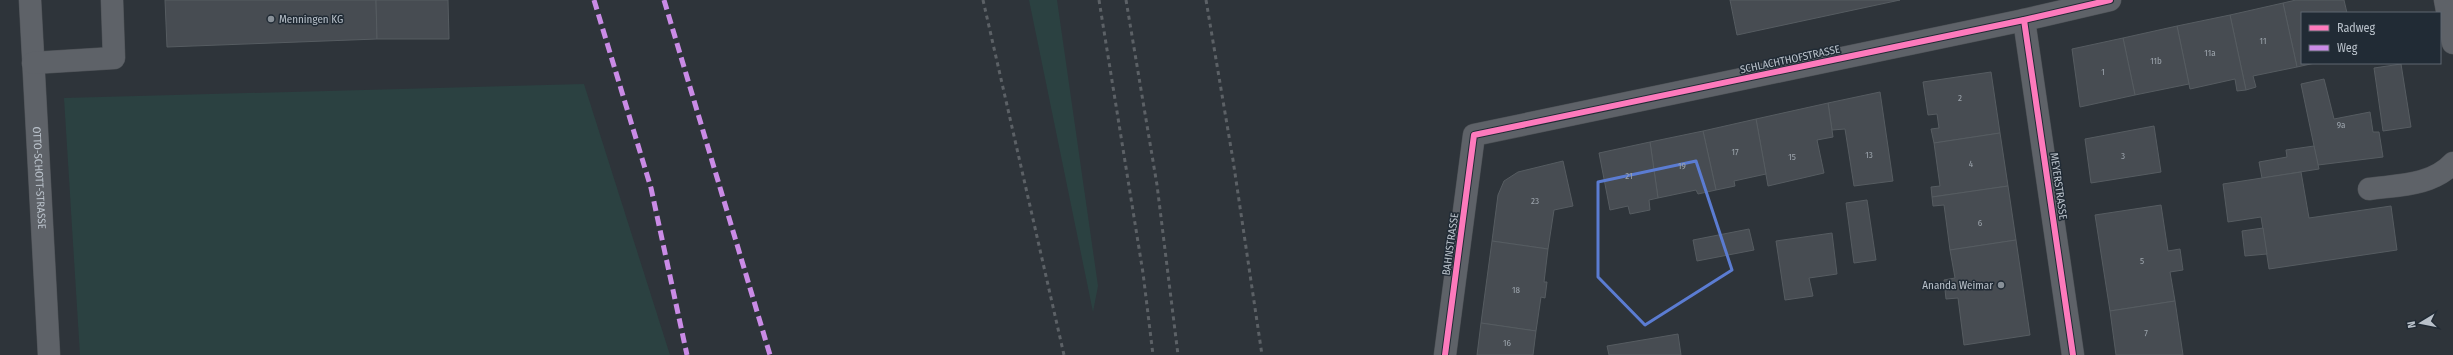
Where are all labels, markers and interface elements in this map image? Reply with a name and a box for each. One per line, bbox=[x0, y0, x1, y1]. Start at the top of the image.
legend bbox=[2301, 12, 2441, 64]
place label: Menningen KG bbox=[279, 13, 343, 26]
marker: Menningen KG bbox=[266, 14, 276, 24]
text: Radweg bbox=[2337, 21, 2376, 35]
house number: 11 bbox=[2260, 36, 2266, 46]
text: Weg bbox=[2337, 41, 2358, 55]
street label: SCHLACHTHOFSTRASSE bbox=[1739, 43, 1841, 76]
house number: 11a bbox=[2204, 48, 2216, 58]
house number: 11b bbox=[2150, 56, 2162, 66]
house number: 1 bbox=[2101, 67, 2105, 77]
house number: 2 bbox=[1958, 93, 1962, 103]
house number: 9a bbox=[2337, 120, 2346, 130]
street label: OTTO-SCHOTT-STRASSE bbox=[30, 126, 48, 229]
house number: 17 bbox=[1731, 147, 1739, 157]
house number: 13 bbox=[1865, 150, 1873, 160]
house number: 3 bbox=[2121, 151, 2125, 161]
house number: 15 bbox=[1788, 152, 1796, 162]
street label: MEYERSTRASSE bbox=[2047, 152, 2070, 220]
house number: 4 bbox=[1969, 159, 1974, 169]
house number: 19 bbox=[1678, 161, 1686, 171]
house number: 21 bbox=[1625, 171, 1633, 181]
house number: 23 bbox=[1531, 196, 1539, 206]
street label: BAHNSTRASSE bbox=[1440, 212, 1461, 276]
house number: 6 bbox=[1978, 218, 1983, 228]
house number: 5 bbox=[2140, 256, 2144, 266]
place label: Ananda Weimar bbox=[1922, 279, 1993, 292]
marker: Ananda Weimar bbox=[1996, 280, 2006, 290]
house number: 18 bbox=[1512, 285, 1521, 295]
north arrow bbox=[2401, 303, 2441, 343]
text: N bbox=[2405, 320, 2419, 329]
house number: 7 bbox=[2144, 328, 2148, 338]
house number: 16 bbox=[1503, 338, 1512, 348]

